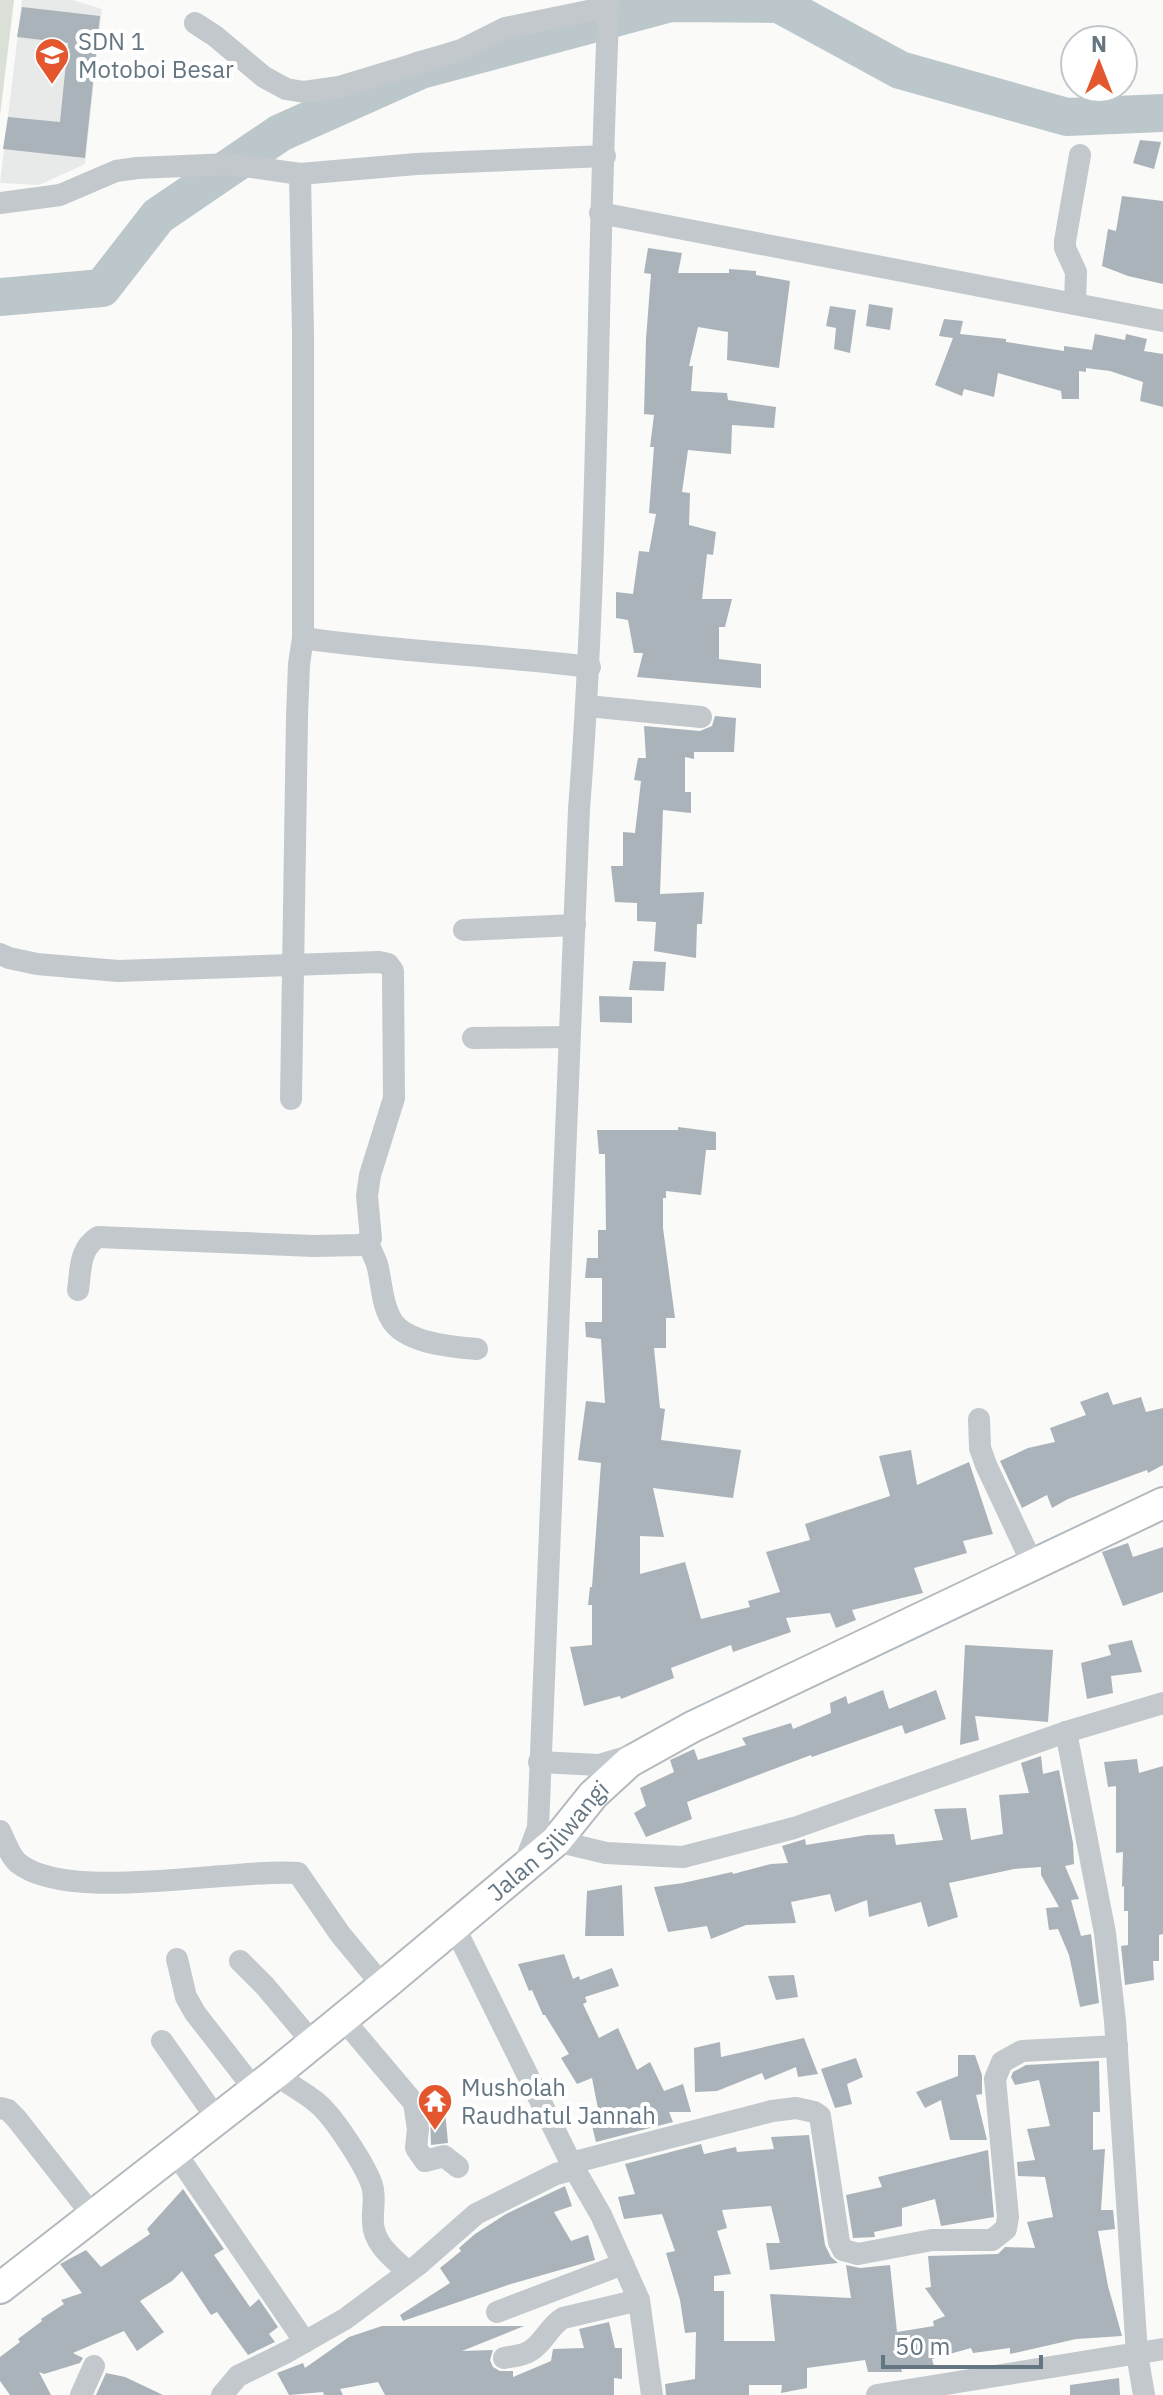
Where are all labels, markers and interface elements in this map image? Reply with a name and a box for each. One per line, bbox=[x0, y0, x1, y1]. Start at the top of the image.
north arrow bbox=[1059, 24, 1139, 104]
place label: SDN 1 Motoboi Besar bbox=[78, 25, 234, 85]
text: N bbox=[1091, 29, 1107, 58]
school or university icon: SDN 1 Motoboi Besar bbox=[33, 36, 71, 86]
street label: Jalan Siliwangi bbox=[480, 1773, 615, 1908]
place label: Musholah Raudhatul Jannah bbox=[461, 2071, 656, 2131]
temple icon: Musholah Raudhatul Jannah bbox=[416, 2082, 454, 2132]
scale bar bbox=[883, 2319, 1041, 2369]
text: 50 m bbox=[895, 2330, 950, 2362]

